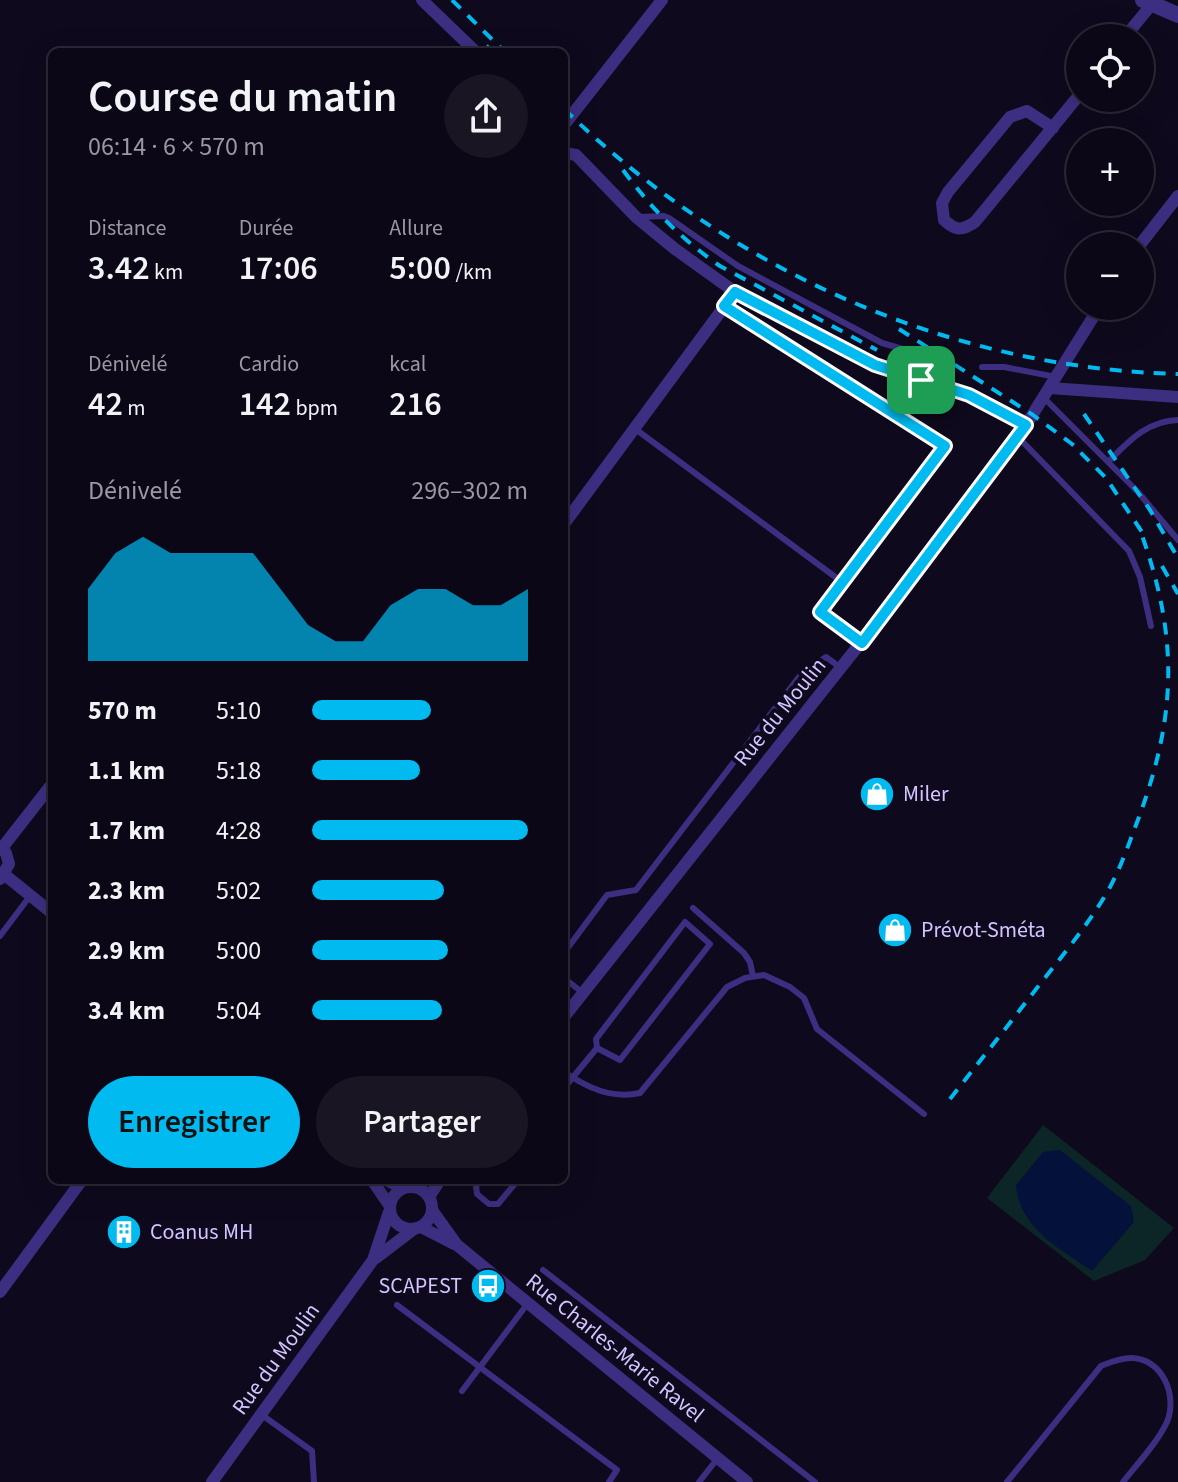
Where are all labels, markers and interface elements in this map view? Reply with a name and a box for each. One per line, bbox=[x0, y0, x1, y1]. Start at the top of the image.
map controls bbox=[1066, 24, 1154, 320]
button: locate bbox=[1066, 24, 1154, 112]
text: Course du matin bbox=[88, 66, 397, 129]
button: share bbox=[444, 74, 528, 158]
text: 06:14 · 6 × 570 m bbox=[88, 128, 265, 165]
button: + bbox=[1066, 128, 1154, 216]
text: Distance bbox=[88, 212, 166, 244]
text: Durée bbox=[239, 212, 293, 244]
text: Allure bbox=[389, 212, 443, 244]
button: − bbox=[1066, 232, 1154, 320]
text: 3.42 bbox=[88, 244, 150, 293]
text: 17:06 bbox=[239, 244, 318, 293]
text: 5:00 bbox=[389, 244, 451, 293]
text: km bbox=[150, 256, 183, 288]
text: /km bbox=[451, 256, 492, 288]
pin bbox=[887, 346, 955, 414]
text: Dénivelé bbox=[88, 348, 168, 380]
text: Cardio bbox=[239, 348, 299, 380]
text: kcal bbox=[389, 348, 426, 380]
icon: arrive bbox=[899, 358, 943, 402]
text: 42 bbox=[88, 380, 123, 429]
text: 142 bbox=[239, 380, 291, 429]
text: 216 bbox=[389, 380, 442, 429]
text: m bbox=[123, 392, 146, 424]
text: bpm bbox=[291, 392, 338, 424]
text: Dénivelé bbox=[88, 472, 182, 509]
text: 296–302 m bbox=[411, 472, 528, 509]
street label: Rue du Moulin bbox=[726, 651, 834, 773]
text: 570 m bbox=[88, 692, 157, 729]
text: 5:10 bbox=[216, 692, 261, 729]
text: 1.1 km bbox=[88, 752, 165, 789]
text: 5:18 bbox=[216, 752, 261, 789]
shop icon: Miler bbox=[858, 775, 896, 813]
place label: Miler bbox=[903, 778, 949, 810]
text: 1.7 km bbox=[88, 812, 165, 849]
text: 4:28 bbox=[216, 812, 261, 849]
text: 2.3 km bbox=[88, 872, 165, 909]
text: 5:02 bbox=[216, 872, 261, 909]
shop icon: Prévot-Sméta bbox=[876, 911, 914, 949]
place label: Prévot-Sméta bbox=[921, 914, 1046, 946]
text: 2.9 km bbox=[88, 932, 165, 969]
text: 5:00 bbox=[216, 932, 261, 969]
text: 3.4 km bbox=[88, 992, 165, 1029]
text: 5:04 bbox=[216, 992, 261, 1029]
button: Enregistrer bbox=[88, 1076, 300, 1168]
button: Partager bbox=[316, 1076, 528, 1168]
building icon: Coanus MH bbox=[105, 1213, 143, 1251]
place label: Coanus MH bbox=[150, 1216, 253, 1248]
street label: Rue Charles-Marie Ravel bbox=[519, 1266, 711, 1430]
bus stop icon: SCAPEST bbox=[469, 1267, 507, 1305]
place label: SCAPEST bbox=[379, 1270, 462, 1302]
street label: Rue du Moulin bbox=[224, 1296, 328, 1422]

